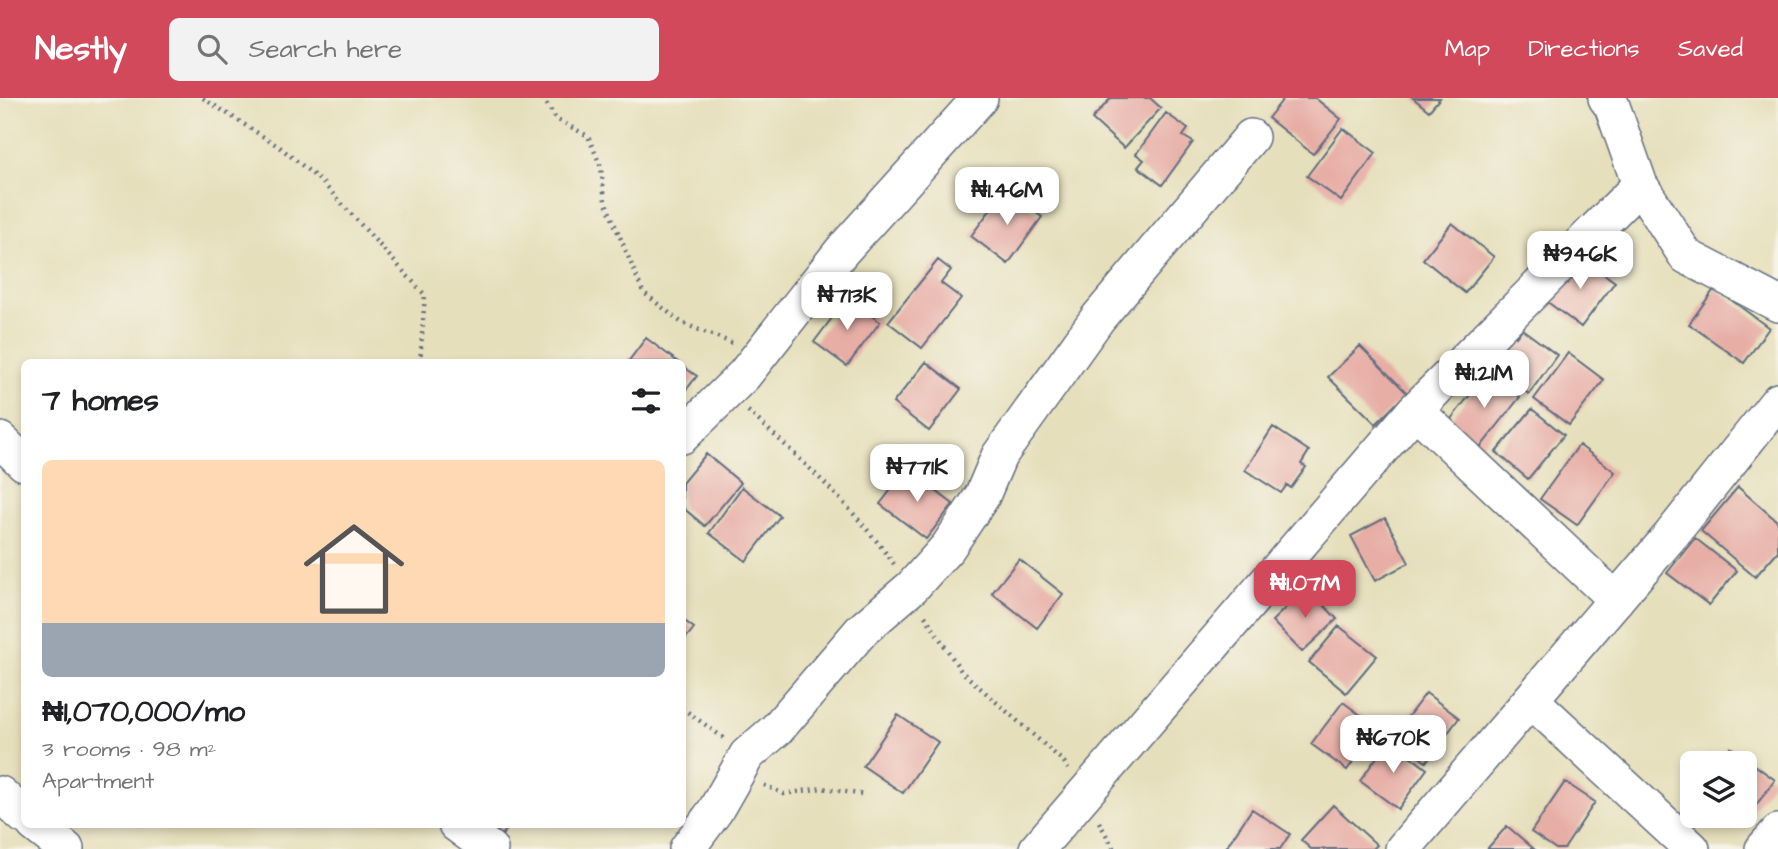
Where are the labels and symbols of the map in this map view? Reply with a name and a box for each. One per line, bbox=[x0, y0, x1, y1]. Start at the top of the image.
pin: ₦1.46M bbox=[950, 167, 1064, 227]
pin: ₦946K bbox=[1531, 232, 1629, 291]
pin: ₦713K bbox=[798, 272, 896, 332]
pin: ₦1.21M bbox=[1427, 350, 1541, 410]
pin: ₦771K bbox=[868, 444, 966, 504]
pin: ₦1.07M bbox=[1248, 560, 1362, 620]
pin: ₦670K bbox=[1344, 716, 1442, 775]

